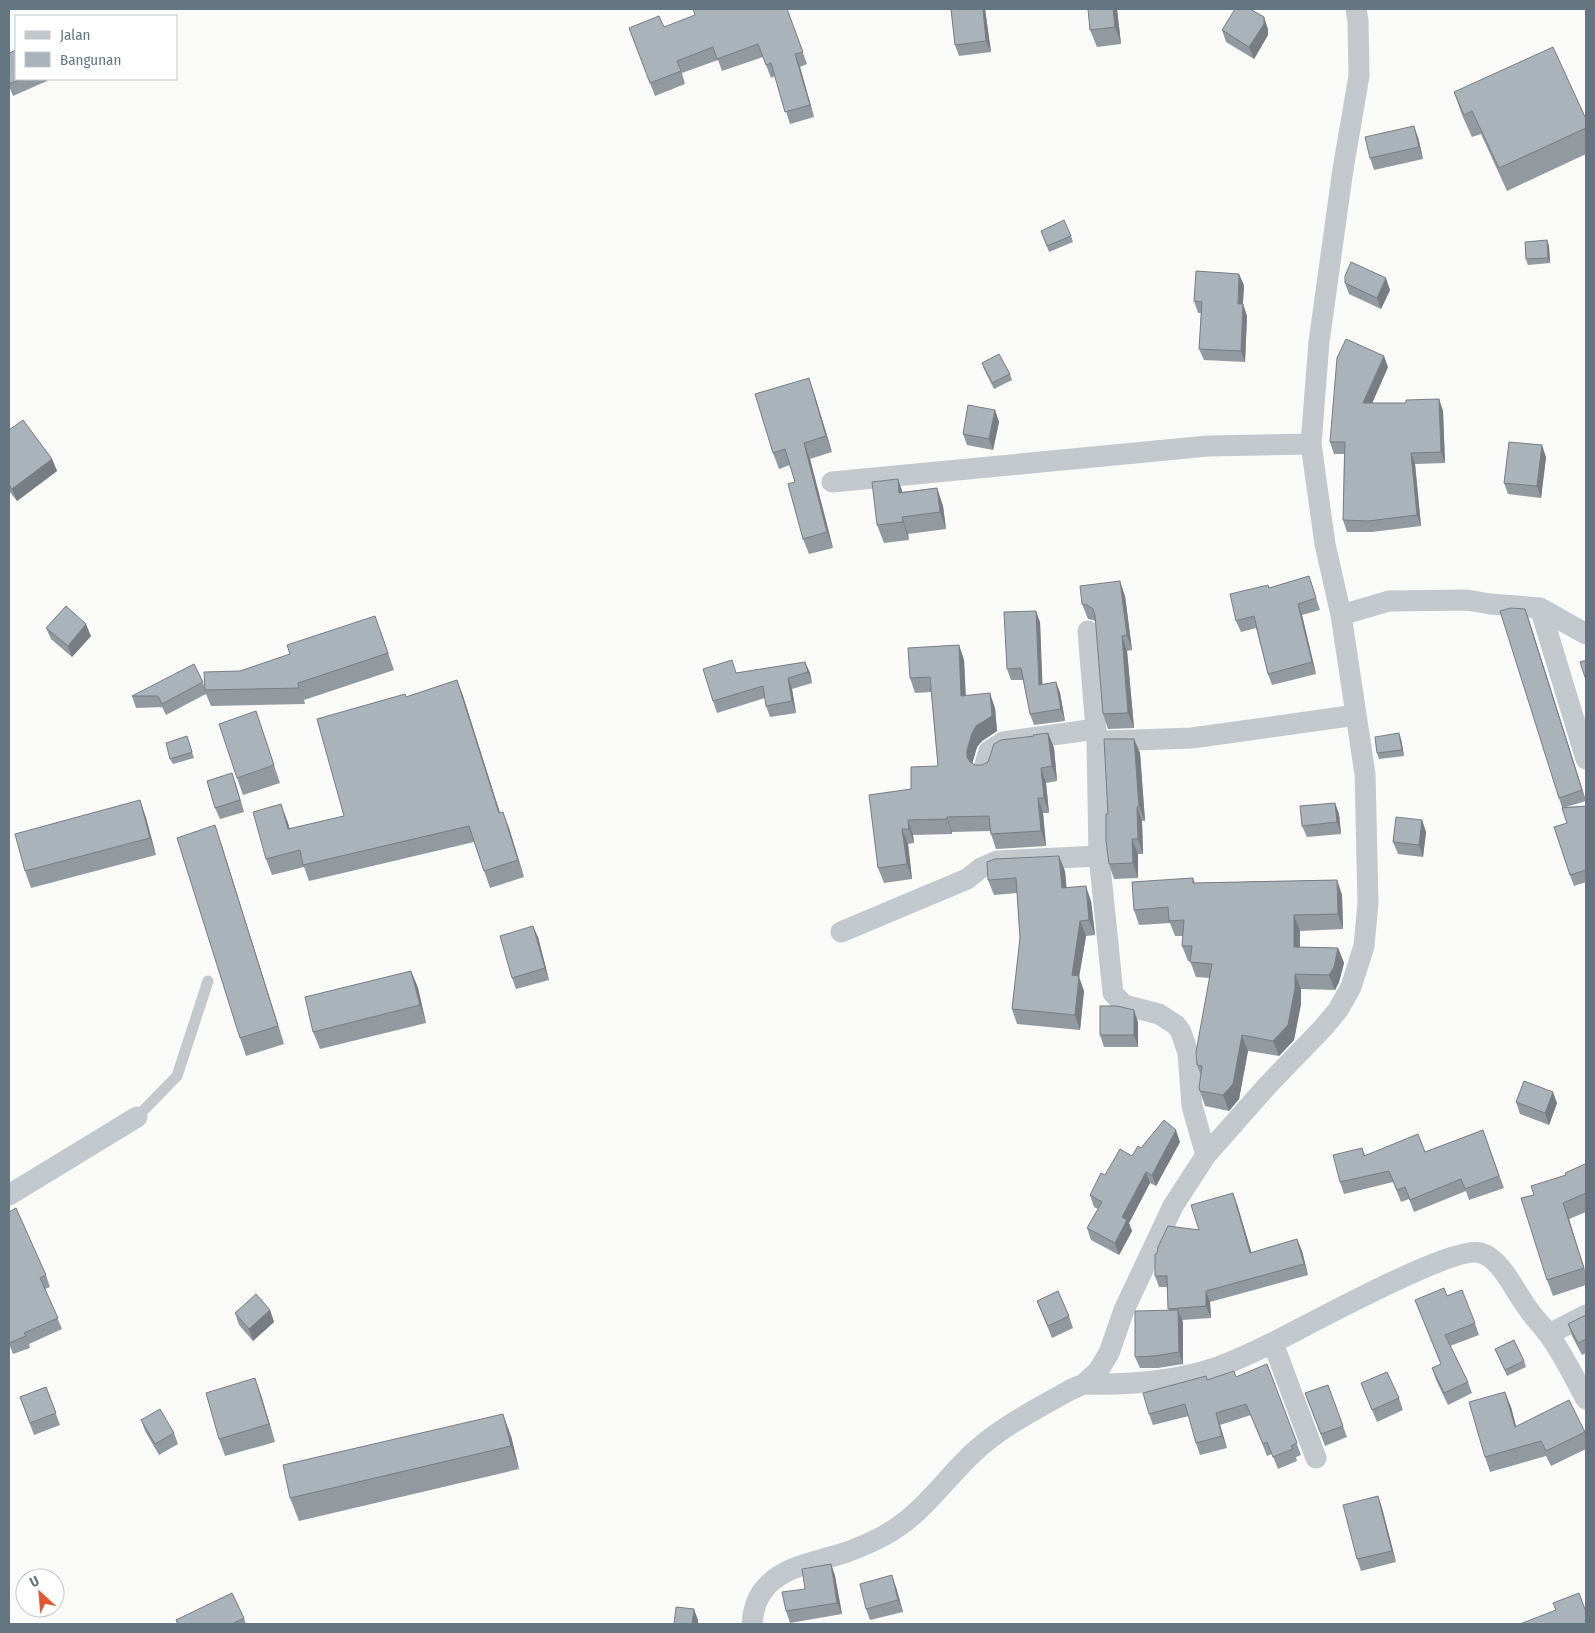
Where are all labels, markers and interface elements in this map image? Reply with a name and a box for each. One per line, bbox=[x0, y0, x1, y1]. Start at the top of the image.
legend bbox=[15, 15, 178, 80]
text: Jalan bbox=[60, 26, 90, 44]
text: Bangunan bbox=[60, 51, 121, 69]
north arrow bbox=[15, 1568, 65, 1618]
text: U bbox=[27, 1572, 42, 1591]

